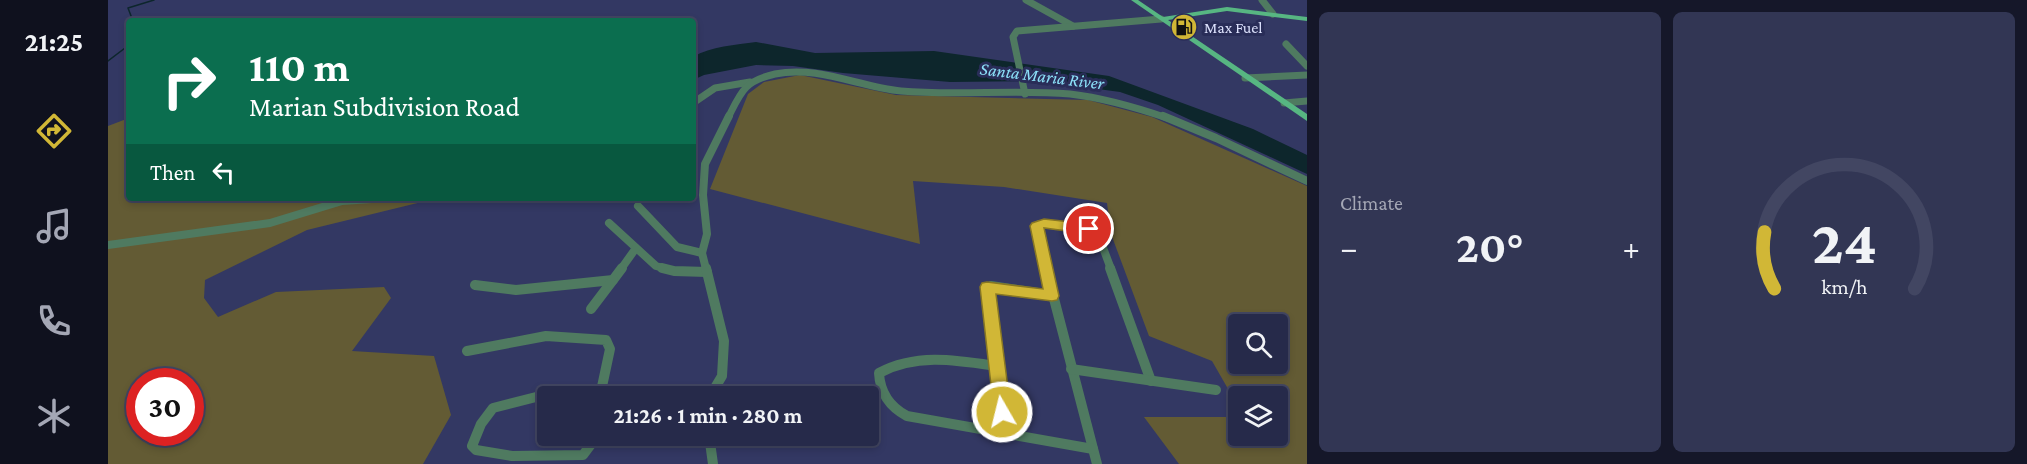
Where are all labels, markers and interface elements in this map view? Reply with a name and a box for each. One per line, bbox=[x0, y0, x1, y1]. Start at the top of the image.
fuel station icon: Max Fuel bbox=[1169, 12, 1199, 42]
place label: Max Fuel bbox=[1204, 19, 1263, 36]
text: 21:25 bbox=[25, 27, 83, 57]
icon: right bbox=[150, 42, 228, 120]
text: 110 m bbox=[249, 43, 350, 90]
water label: Santa Maria River bbox=[979, 58, 1106, 94]
text: Marian Subdivision Road bbox=[249, 92, 520, 122]
icon: directions bbox=[33, 110, 75, 152]
icon: left bbox=[207, 156, 240, 189]
text: Then bbox=[150, 160, 195, 185]
text: Climate bbox=[1340, 192, 1403, 214]
pin bbox=[1063, 203, 1114, 254]
icon: music bbox=[33, 205, 75, 247]
text: 24 bbox=[1811, 207, 1877, 276]
icon: arrive bbox=[1072, 212, 1105, 245]
text: 20° bbox=[1456, 222, 1524, 272]
text: − bbox=[1340, 229, 1357, 266]
text: + bbox=[1623, 229, 1640, 266]
text: km/h bbox=[1821, 275, 1868, 299]
icon: phone bbox=[33, 300, 75, 342]
map controls bbox=[1228, 314, 1288, 446]
button: search bbox=[1228, 314, 1288, 374]
speed limit sign: 30 bbox=[126, 368, 204, 446]
position arrow bbox=[970, 380, 1034, 444]
button: layers bbox=[1228, 386, 1288, 446]
icon: climate bbox=[33, 395, 75, 437]
text: 21:26 · 1 min · 280 m bbox=[614, 403, 802, 428]

